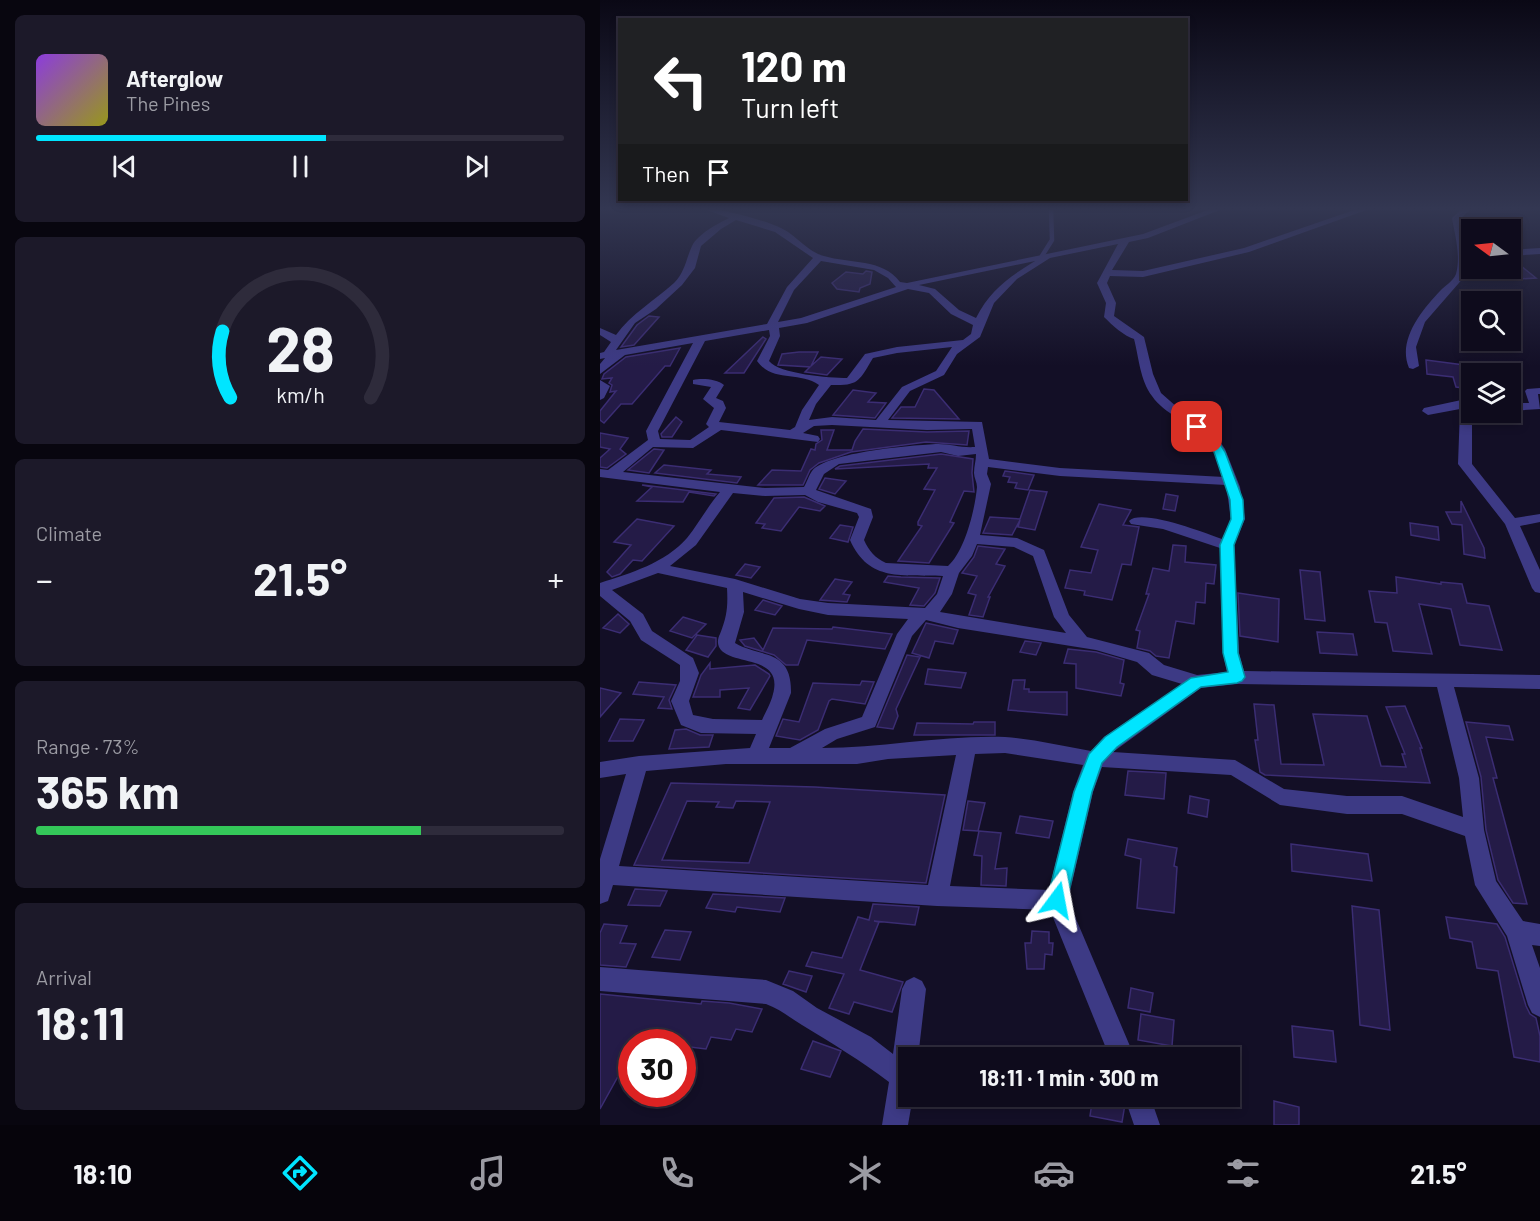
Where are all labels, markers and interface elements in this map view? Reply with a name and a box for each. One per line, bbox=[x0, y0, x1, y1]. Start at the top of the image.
text: 120 m bbox=[741, 40, 847, 90]
icon: left bbox=[642, 42, 720, 120]
text: Afterglow bbox=[126, 65, 223, 91]
text: The Pines bbox=[126, 91, 210, 115]
text: Turn left bbox=[741, 91, 839, 123]
icon: previous bbox=[108, 150, 141, 183]
icon: pause bbox=[284, 150, 317, 183]
icon: next bbox=[460, 150, 493, 183]
icon: arrive bbox=[702, 156, 735, 189]
text: Then bbox=[642, 160, 690, 186]
north arrow bbox=[1461, 219, 1521, 279]
map controls bbox=[1461, 219, 1521, 423]
button: search bbox=[1461, 291, 1521, 351]
text: 28 bbox=[266, 310, 334, 384]
button: layers bbox=[1461, 363, 1521, 423]
text: km/h bbox=[276, 382, 324, 407]
pin bbox=[1171, 401, 1222, 452]
icon: arrive bbox=[1180, 410, 1213, 443]
text: Climate bbox=[36, 521, 102, 545]
text: 21.5° bbox=[253, 551, 347, 605]
text: − bbox=[36, 559, 53, 599]
text: + bbox=[548, 559, 564, 599]
text: Range · 73% bbox=[36, 734, 140, 758]
text: 365 km bbox=[36, 764, 179, 818]
position arrow bbox=[1025, 868, 1089, 932]
text: Arrival bbox=[36, 965, 92, 989]
text: 18:11 bbox=[36, 995, 125, 1049]
speed limit sign: 30 bbox=[618, 1029, 696, 1107]
text: 18:11 · 1 min · 300 m bbox=[979, 1064, 1159, 1090]
icon: directions bbox=[279, 1152, 321, 1194]
icon: music bbox=[467, 1152, 509, 1194]
icon: phone bbox=[656, 1152, 698, 1194]
icon: climate bbox=[844, 1152, 886, 1194]
icon: car bbox=[1033, 1152, 1075, 1194]
icon: filters bbox=[1222, 1152, 1264, 1194]
text: 18:10 bbox=[73, 1157, 132, 1189]
text: 21.5° bbox=[1410, 1157, 1467, 1189]

